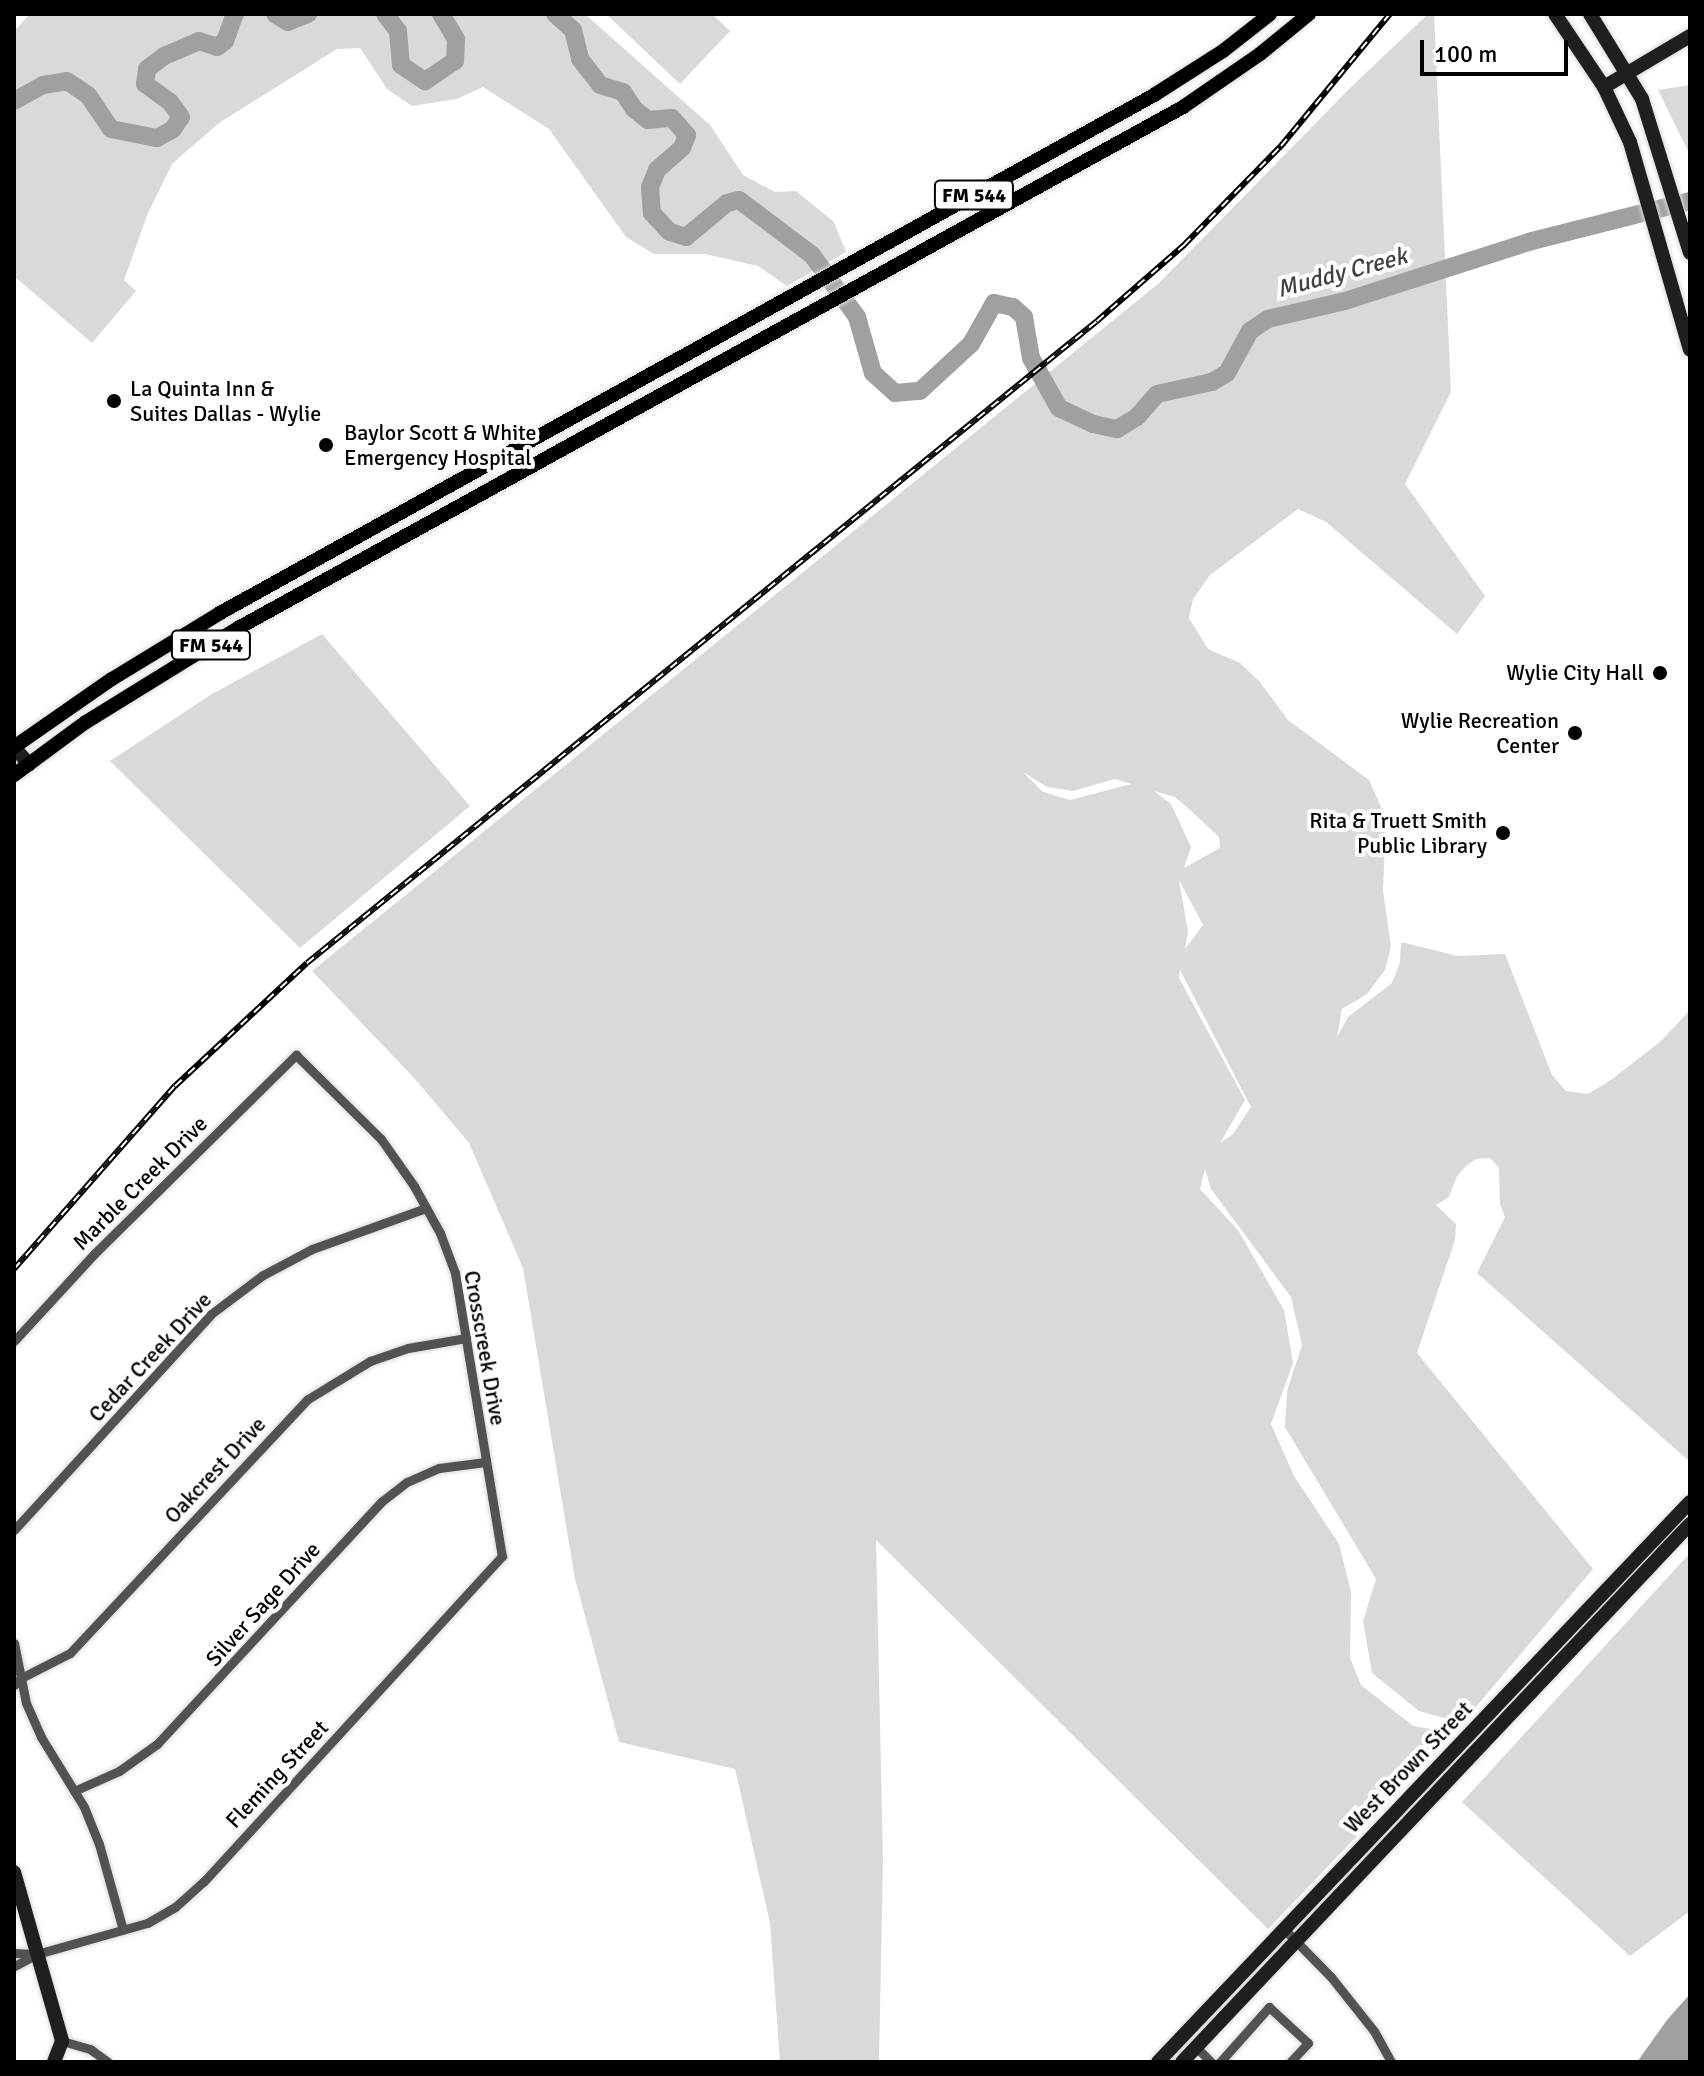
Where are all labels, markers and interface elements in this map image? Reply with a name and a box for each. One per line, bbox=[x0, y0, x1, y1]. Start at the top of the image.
scale bar bbox=[1424, 24, 1572, 74]
text: 100 m bbox=[1434, 39, 1497, 69]
road number: FM 544 bbox=[932, 179, 1016, 211]
water label: Muddy Creek bbox=[1274, 242, 1410, 304]
place label: La Quinta Inn & Suites Dallas - Wylie bbox=[130, 375, 321, 426]
marker: La Quinta Inn & Suites Dallas - Wylie bbox=[105, 392, 123, 410]
place label: Baylor Scott & White Emergency Hospital bbox=[344, 419, 537, 470]
marker: Baylor Scott & White Emergency Hospital bbox=[315, 434, 337, 456]
road number: FM 544 bbox=[169, 629, 253, 661]
place label: Wylie City Hall bbox=[1506, 660, 1644, 686]
marker: Wylie City Hall bbox=[1651, 664, 1669, 682]
place label: Wylie Recreation Center bbox=[1401, 707, 1559, 758]
marker: Wylie Recreation Center bbox=[1566, 724, 1584, 742]
place label: Rita & Truett Smith Public Library bbox=[1309, 807, 1487, 858]
marker: Rita & Truett Smith Public Library bbox=[1494, 824, 1512, 842]
street label: Marble Creek Drive bbox=[67, 1110, 213, 1256]
street label: Crosscreek Drive bbox=[458, 1268, 512, 1428]
street label: Cedar Creek Drive bbox=[83, 1287, 217, 1427]
street label: Oakcrest Drive bbox=[159, 1411, 271, 1529]
street label: Silver Sage Drive bbox=[200, 1536, 326, 1672]
street label: West Brown Street bbox=[1338, 1696, 1478, 1838]
street label: Fleming Street bbox=[220, 1715, 334, 1833]

